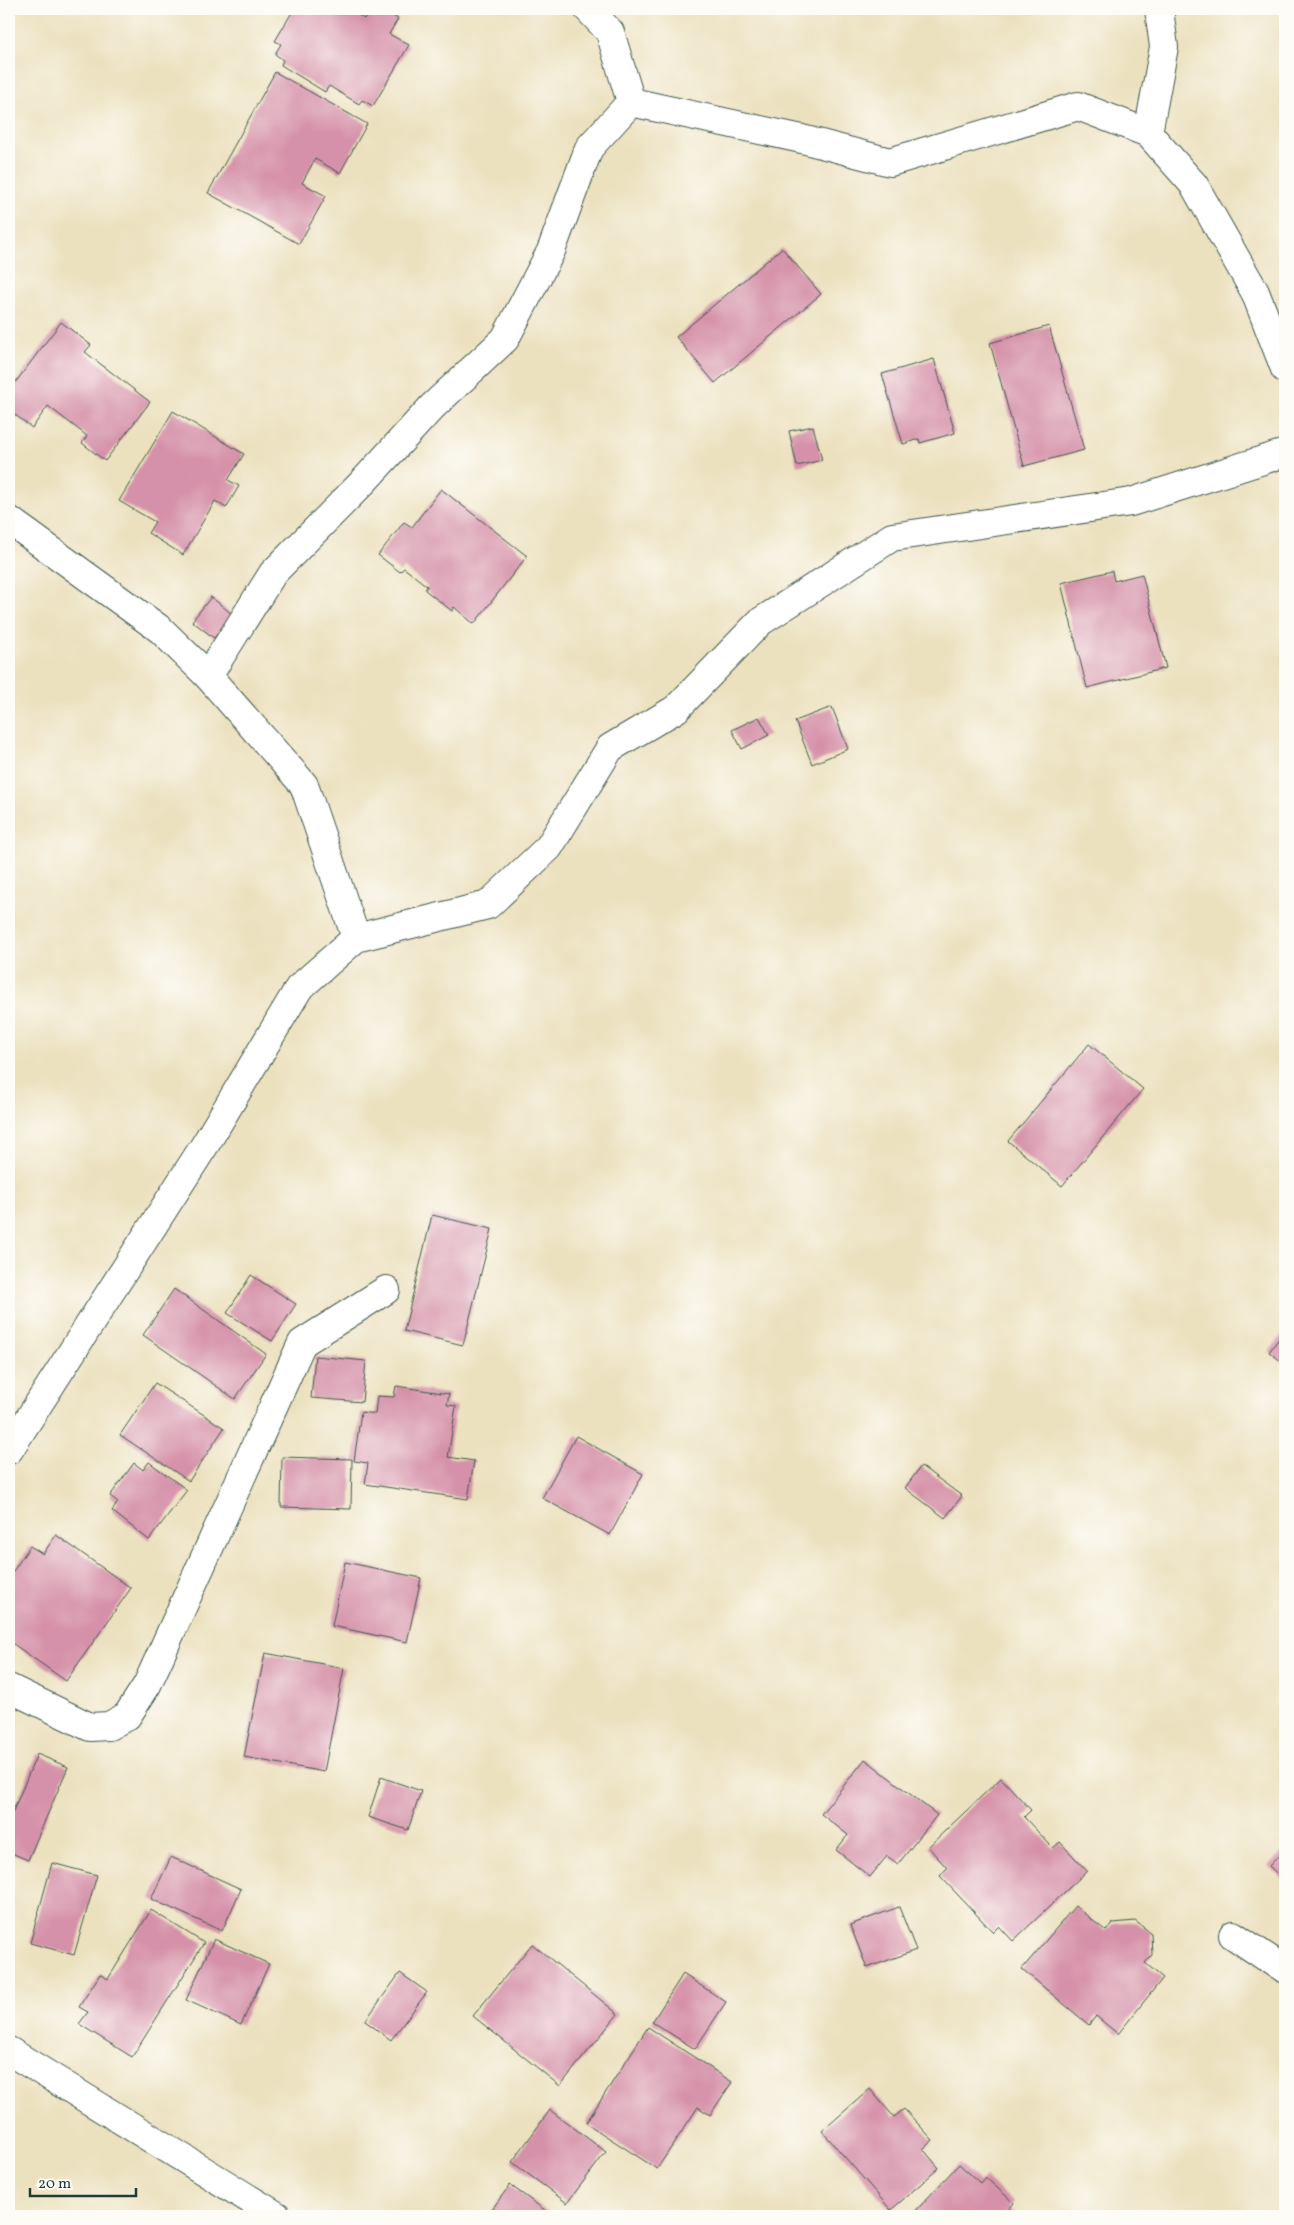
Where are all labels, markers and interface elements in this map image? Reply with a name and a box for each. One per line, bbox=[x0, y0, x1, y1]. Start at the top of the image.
scale bar bbox=[30, 2165, 136, 2197]
text: 20 m bbox=[38, 2174, 71, 2195]

